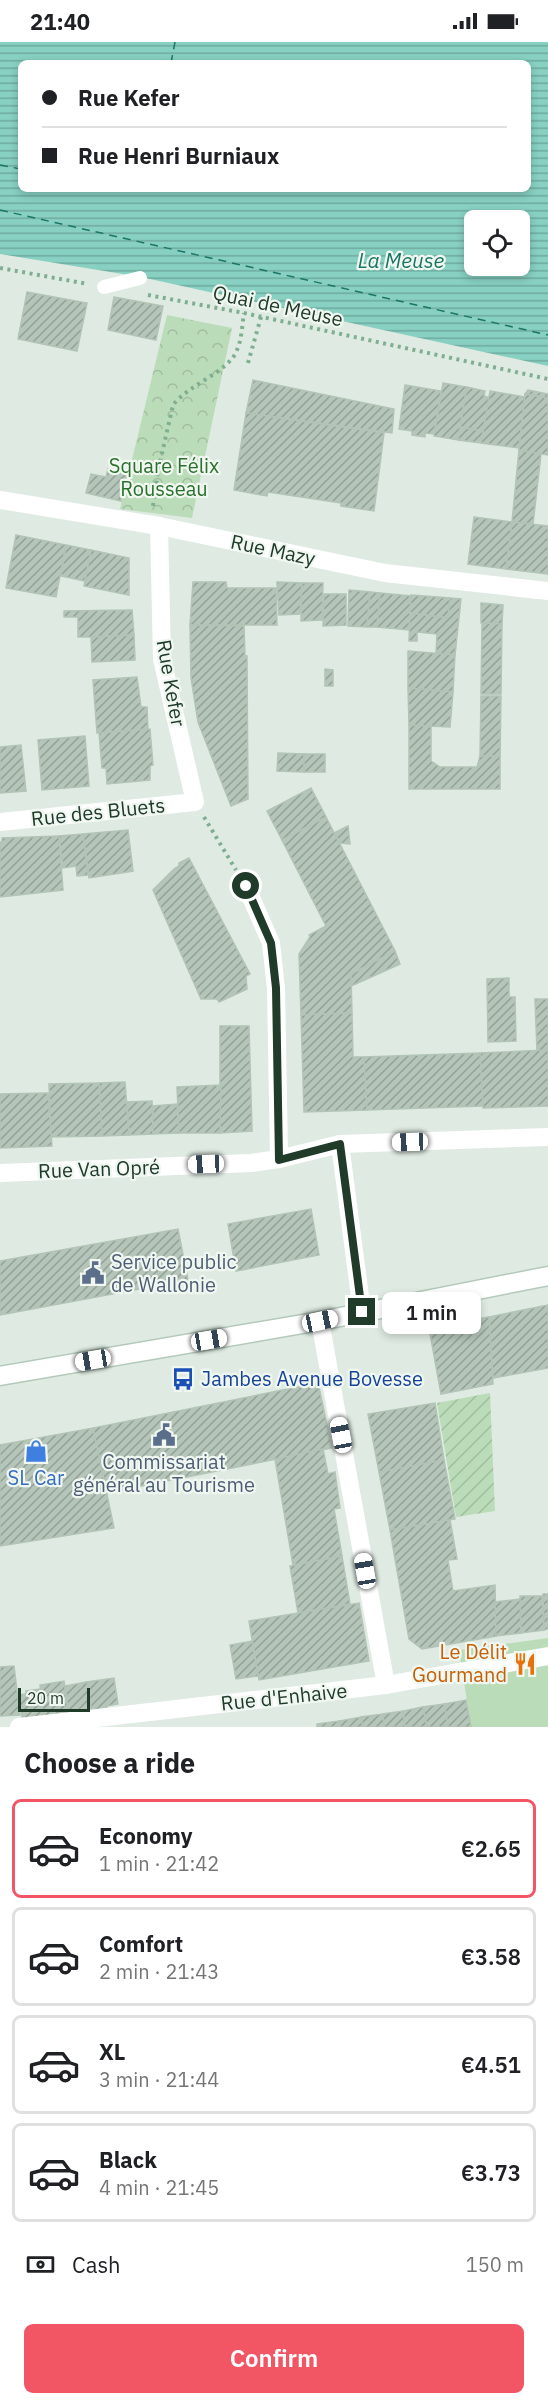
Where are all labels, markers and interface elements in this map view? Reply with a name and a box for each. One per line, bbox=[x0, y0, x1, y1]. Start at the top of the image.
text: 21:40 bbox=[30, 7, 90, 36]
text: Rue Kefer bbox=[78, 83, 180, 112]
text: Rue Henri Burniaux bbox=[78, 141, 279, 170]
map controls bbox=[464, 210, 530, 276]
button: locate bbox=[464, 210, 530, 276]
water label: La Meuse bbox=[358, 246, 445, 274]
street label: Quai de Meuse bbox=[210, 279, 346, 332]
park label: Square Félix Rousseau bbox=[109, 452, 219, 502]
street label: Rue Mazy bbox=[228, 527, 318, 572]
street label: Rue Kefer bbox=[151, 637, 192, 728]
street label: Rue des Bluets bbox=[30, 791, 166, 832]
route start bbox=[232, 872, 259, 899]
car bbox=[392, 1132, 428, 1152]
street label: Rue Van Opré bbox=[37, 1153, 161, 1184]
car bbox=[188, 1154, 224, 1174]
place label: Service public de Wallonie bbox=[111, 1248, 237, 1298]
public building icon: Service public de Wallonie bbox=[80, 1260, 106, 1286]
callout: 1 min bbox=[383, 1291, 482, 1333]
route end bbox=[348, 1298, 375, 1325]
text: 1 min bbox=[406, 1299, 457, 1326]
car bbox=[301, 1308, 339, 1334]
car bbox=[190, 1328, 228, 1352]
car bbox=[74, 1348, 112, 1372]
place label: Jambes Avenue Bovesse bbox=[201, 1365, 423, 1392]
bus stop icon: Jambes Avenue Bovesse bbox=[170, 1366, 196, 1392]
car bbox=[329, 1416, 353, 1454]
public building icon: Commissariat général au Tourisme bbox=[151, 1422, 177, 1448]
shop icon: SL Car bbox=[23, 1438, 49, 1464]
place label: Commissariat général au Tourisme bbox=[73, 1448, 255, 1498]
place label: SL Car bbox=[8, 1464, 64, 1491]
car bbox=[353, 1552, 377, 1590]
place label: Le Délit Gourmand bbox=[412, 1638, 507, 1688]
restaurant icon: Le Délit Gourmand bbox=[512, 1651, 538, 1677]
street label: Rue d'Enhaive bbox=[219, 1676, 349, 1717]
scale bar bbox=[18, 1685, 90, 1712]
text: 20 m bbox=[27, 1688, 64, 1708]
text: Choose a ride bbox=[24, 1745, 195, 1780]
text: Economy bbox=[99, 1821, 193, 1850]
icon: car bbox=[27, 1822, 81, 1876]
text: €2.65 bbox=[461, 1834, 521, 1863]
text: 1 min · 21:42 bbox=[99, 1850, 219, 1877]
text: Comfort bbox=[99, 1929, 183, 1958]
icon: car bbox=[27, 1930, 81, 1984]
text: €3.58 bbox=[461, 1942, 521, 1971]
text: 2 min · 21:43 bbox=[99, 1958, 219, 1985]
text: XL bbox=[99, 2037, 125, 2066]
icon: car bbox=[27, 2038, 81, 2092]
text: €4.51 bbox=[461, 2050, 521, 2079]
text: 3 min · 21:44 bbox=[99, 2066, 219, 2093]
text: Black bbox=[99, 2145, 157, 2174]
icon: car bbox=[27, 2146, 81, 2200]
text: €3.73 bbox=[461, 2158, 521, 2187]
text: 4 min · 21:45 bbox=[99, 2174, 219, 2201]
icon: cash bbox=[24, 2248, 57, 2281]
text: Cash bbox=[72, 2250, 121, 2279]
text: 150 m bbox=[466, 2251, 524, 2278]
button: Confirm bbox=[24, 2324, 524, 2393]

